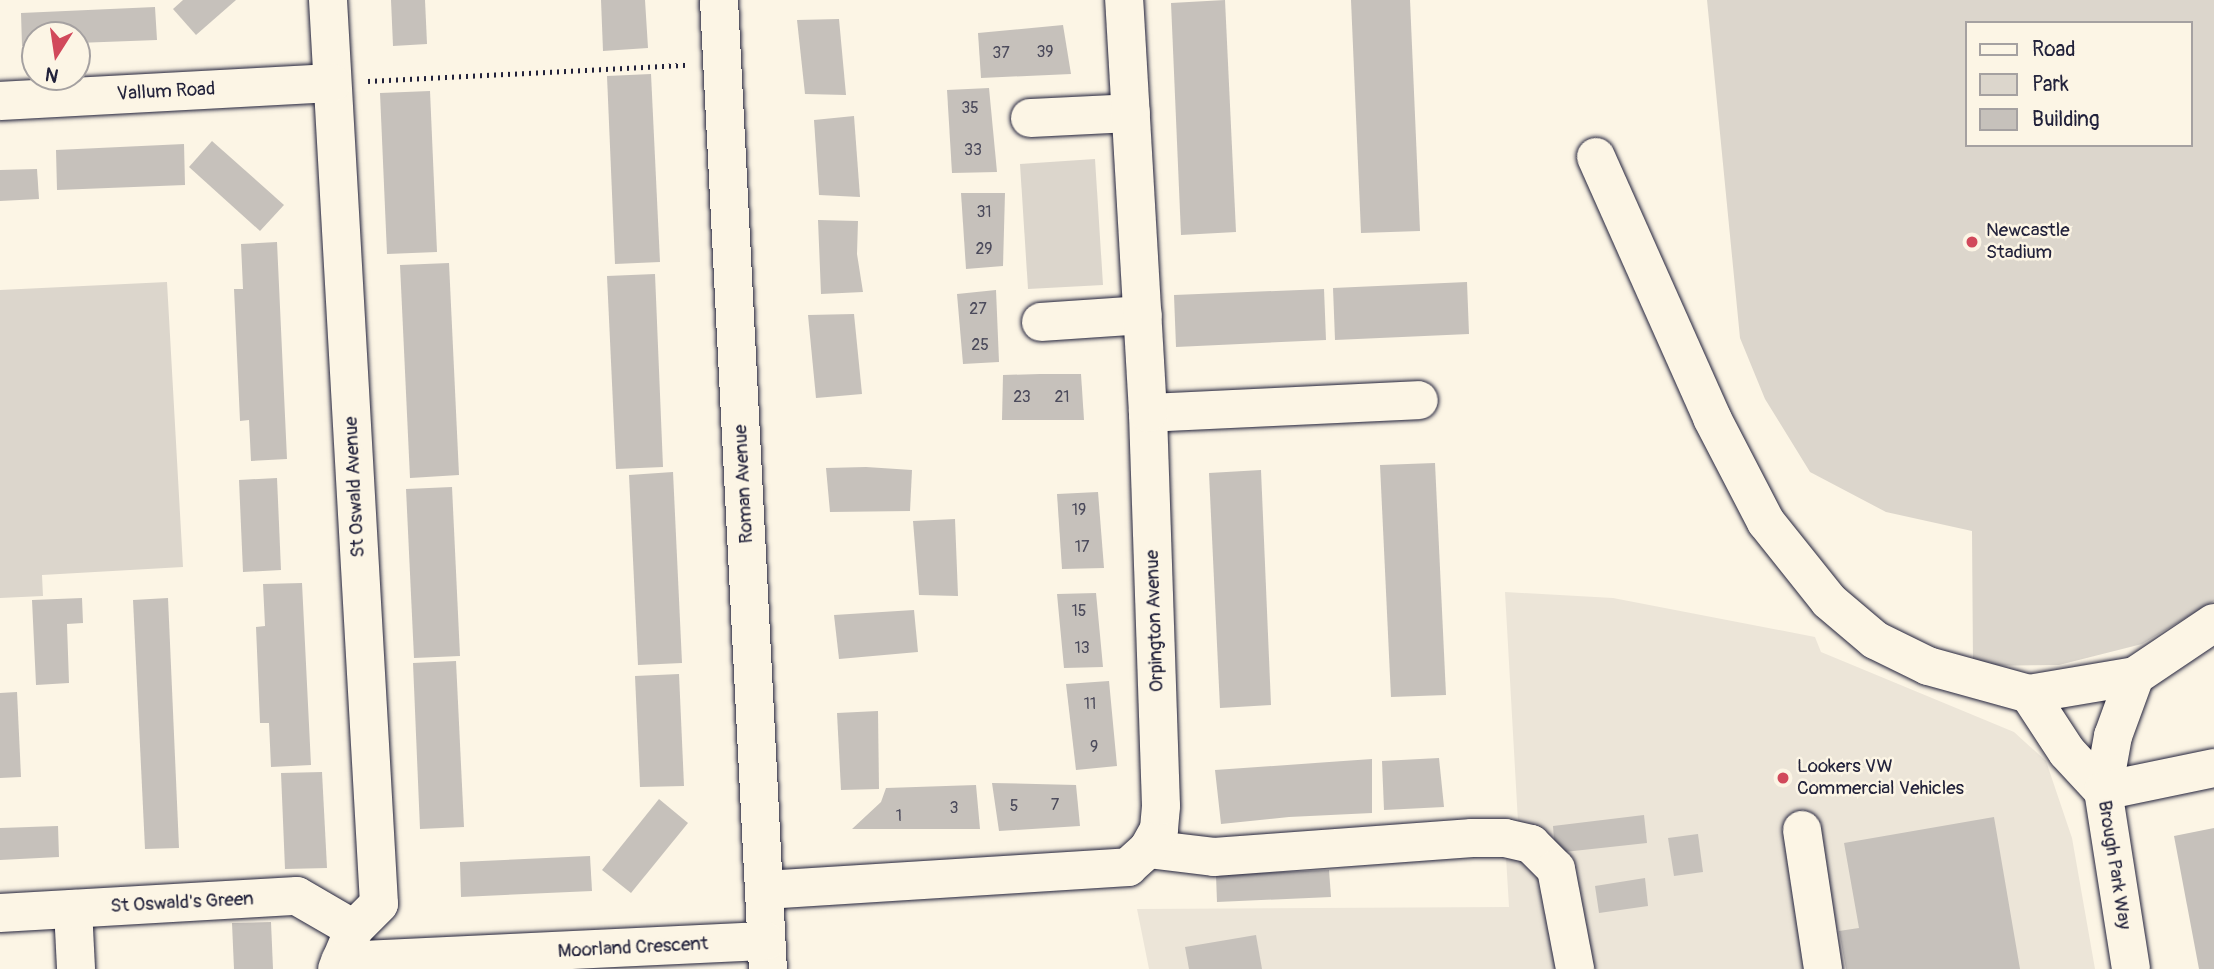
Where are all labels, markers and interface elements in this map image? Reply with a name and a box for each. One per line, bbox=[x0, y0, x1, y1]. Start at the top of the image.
north arrow bbox=[21, 21, 91, 91]
legend bbox=[1966, 21, 2193, 147]
text: Road bbox=[2032, 36, 2076, 63]
house number: 39 bbox=[1036, 42, 1054, 62]
house number: 37 bbox=[992, 43, 1010, 63]
text: N bbox=[43, 62, 61, 88]
text: Park bbox=[2032, 71, 2069, 98]
street label: Vallum Road bbox=[116, 78, 216, 106]
house number: 35 bbox=[961, 98, 979, 118]
text: Building bbox=[2032, 106, 2099, 133]
house number: 33 bbox=[964, 140, 982, 160]
house number: 31 bbox=[976, 202, 992, 222]
place label: Newcastle Stadium bbox=[1986, 220, 2070, 264]
marker: Newcastle Stadium bbox=[1964, 234, 1980, 250]
house number: 29 bbox=[975, 239, 993, 259]
house number: 27 bbox=[969, 299, 987, 319]
house number: 25 bbox=[971, 335, 989, 355]
house number: 23 bbox=[1013, 387, 1031, 407]
house number: 21 bbox=[1054, 387, 1070, 407]
street label: St Oswald Avenue bbox=[340, 416, 370, 558]
street label: Roman Avenue bbox=[730, 424, 758, 544]
house number: 19 bbox=[1072, 500, 1086, 520]
house number: 17 bbox=[1075, 537, 1089, 557]
street label: Orpington Avenue bbox=[1141, 550, 1169, 692]
house number: 15 bbox=[1072, 601, 1086, 621]
house number: 13 bbox=[1074, 638, 1090, 658]
house number: 11 bbox=[1084, 694, 1096, 714]
house number: 9 bbox=[1090, 737, 1098, 757]
place label: Lookers VW Commercial Vehicles bbox=[1797, 756, 1964, 800]
marker: Lookers VW Commercial Vehicles bbox=[1775, 770, 1791, 786]
house number: 7 bbox=[1051, 795, 1059, 815]
house number: 5 bbox=[1010, 796, 1018, 816]
house number: 3 bbox=[950, 798, 958, 818]
street label: Brough Park Way bbox=[2093, 799, 2135, 931]
house number: 1 bbox=[896, 806, 902, 826]
street label: St Oswald's Green bbox=[110, 888, 254, 918]
street label: Moorland Crescent bbox=[557, 933, 709, 963]

